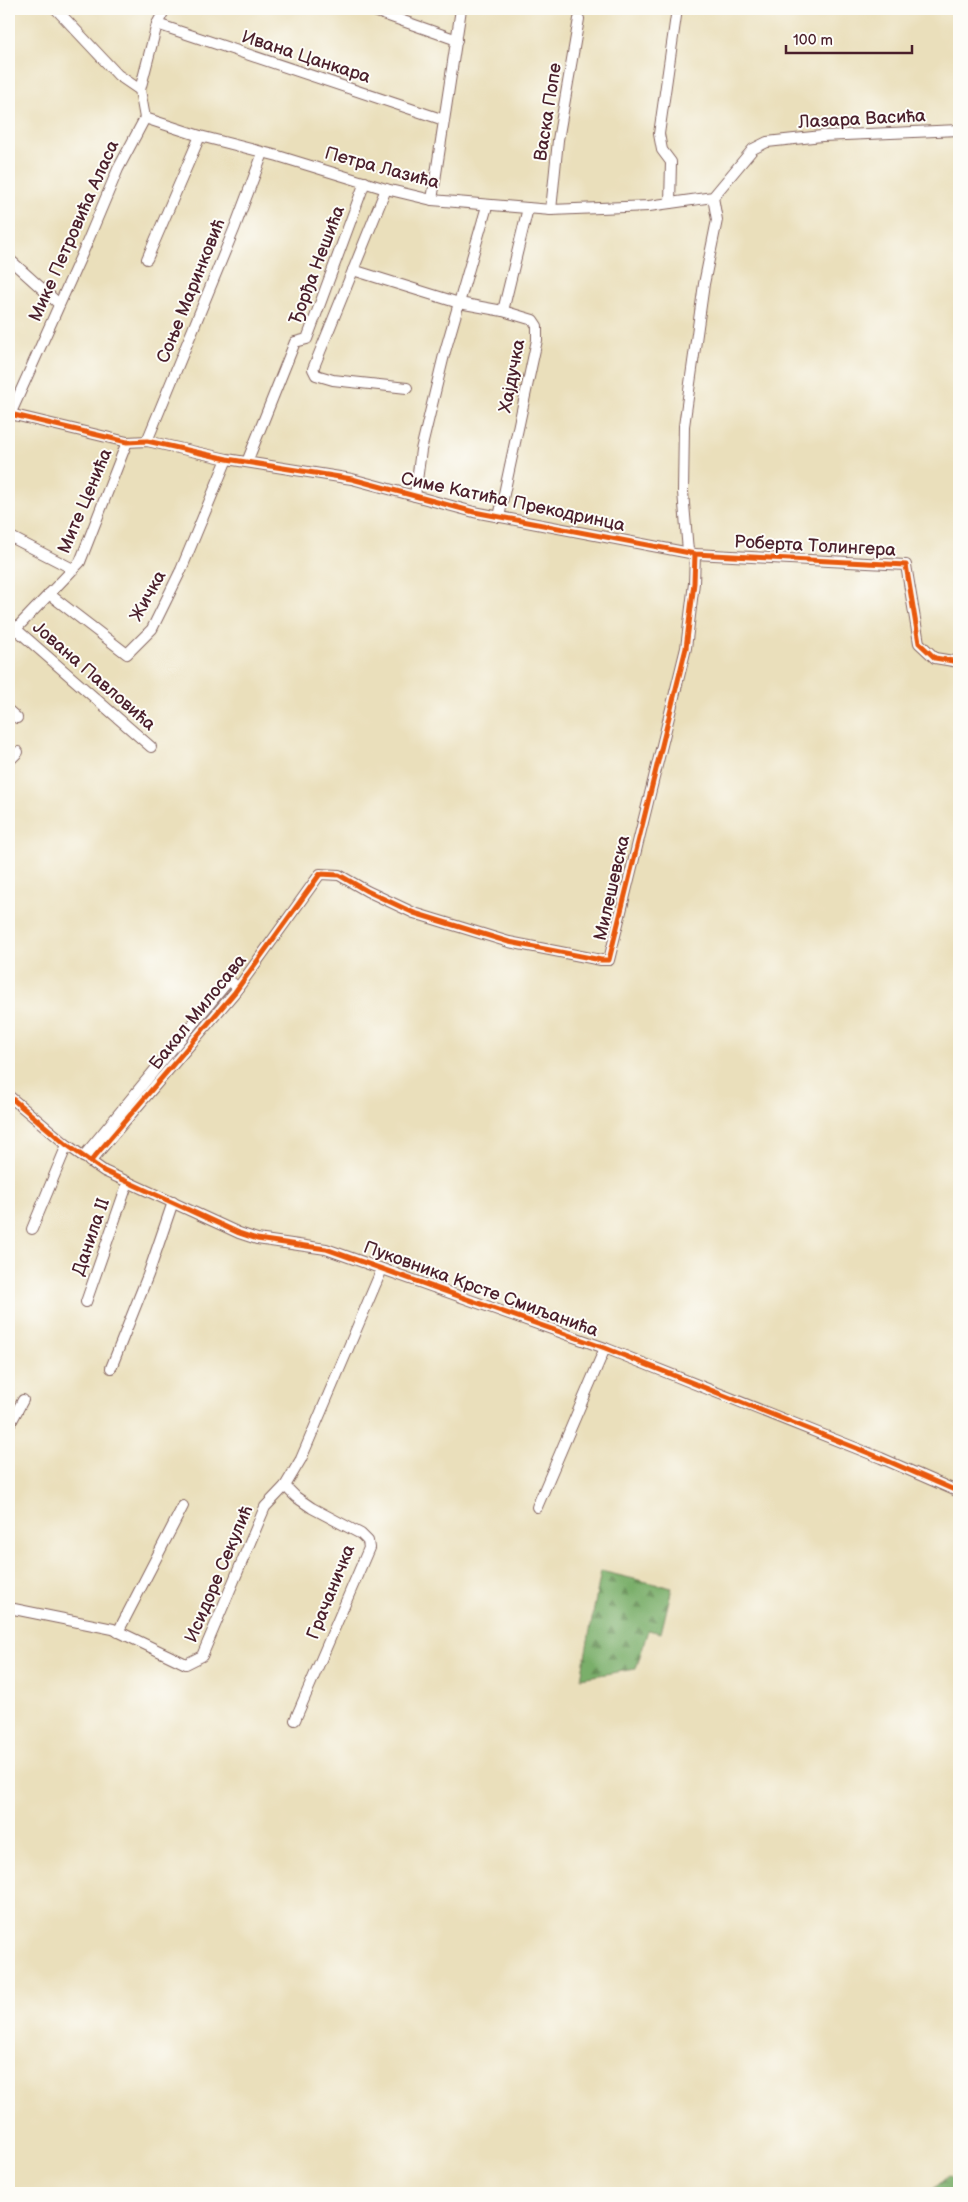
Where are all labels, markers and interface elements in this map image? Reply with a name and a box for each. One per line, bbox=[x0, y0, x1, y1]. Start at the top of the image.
scale bar bbox=[786, 22, 912, 54]
street label: Ивана Цанкара bbox=[239, 26, 373, 88]
text: 100 m bbox=[793, 31, 833, 50]
street label: Васка Попе bbox=[530, 61, 566, 163]
street label: Лазара Васића bbox=[797, 105, 927, 133]
street label: Мике Петровића Аласа bbox=[25, 137, 124, 325]
street label: Петра Лазића bbox=[322, 143, 442, 193]
street label: Ђорђа Нешића bbox=[285, 202, 349, 327]
street label: Соње Маринковић bbox=[152, 216, 230, 366]
street label: Хајдучка bbox=[495, 337, 529, 414]
street label: Мите Ценића bbox=[53, 445, 117, 557]
street label: Симе Катића Прекодринца bbox=[399, 468, 627, 536]
street label: Роберта Толингера bbox=[734, 531, 897, 561]
street label: Жичка bbox=[125, 567, 171, 625]
street label: Јована Павловића bbox=[28, 617, 160, 735]
street label: Милешевска bbox=[590, 833, 634, 943]
street label: Бакал Милосава bbox=[145, 950, 251, 1074]
street label: Данила II bbox=[68, 1196, 114, 1278]
street label: Пуковника Крсте Смиљанића bbox=[361, 1237, 601, 1341]
street label: Исидоре Секулић bbox=[181, 1502, 257, 1646]
street label: Грачаничка bbox=[303, 1541, 360, 1642]

